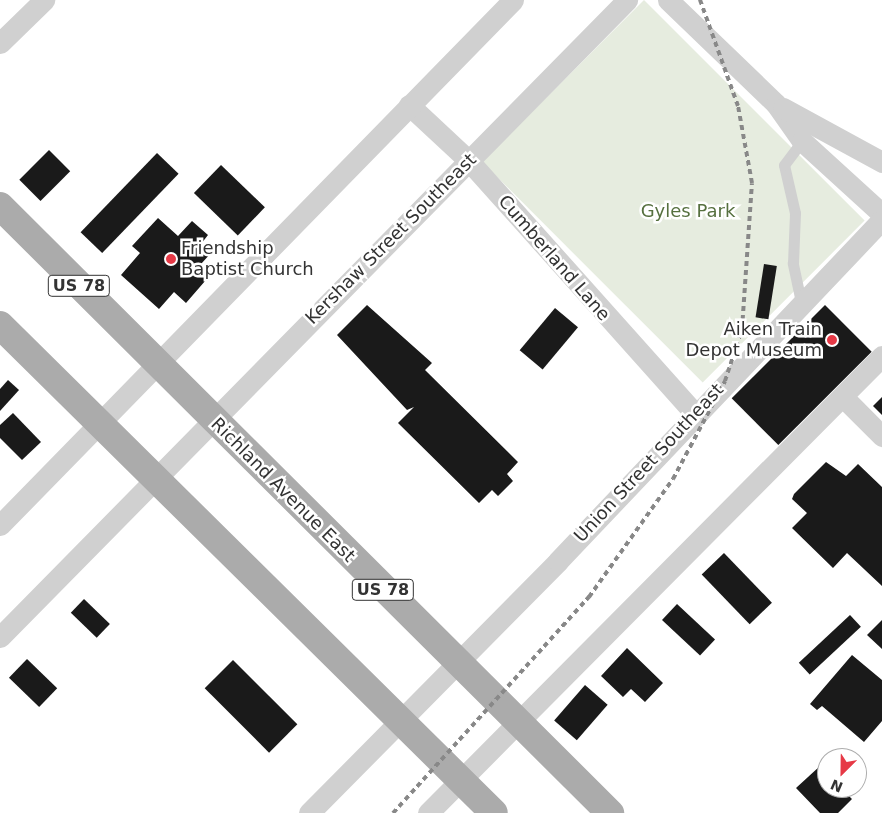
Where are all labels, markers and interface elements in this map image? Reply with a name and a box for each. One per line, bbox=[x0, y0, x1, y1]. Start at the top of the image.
street label: Kershaw Street Southeast bbox=[301, 149, 481, 329]
street label: Cumberland Lane bbox=[494, 191, 614, 325]
park label: Gyles Park bbox=[641, 200, 735, 222]
place label: Friendship Baptist Church bbox=[181, 238, 314, 280]
marker: Friendship Baptist Church bbox=[165, 253, 177, 265]
road number: US 78 bbox=[48, 272, 110, 300]
place label: Aiken Train Depot Museum bbox=[686, 319, 822, 362]
marker: Aiken Train Depot Museum bbox=[826, 334, 838, 346]
street label: Union Street Southeast bbox=[570, 379, 728, 547]
street label: Richland Avenue East bbox=[206, 413, 360, 567]
road number: US 78 bbox=[352, 576, 414, 604]
north arrow bbox=[817, 748, 867, 798]
text: N bbox=[828, 776, 845, 796]

